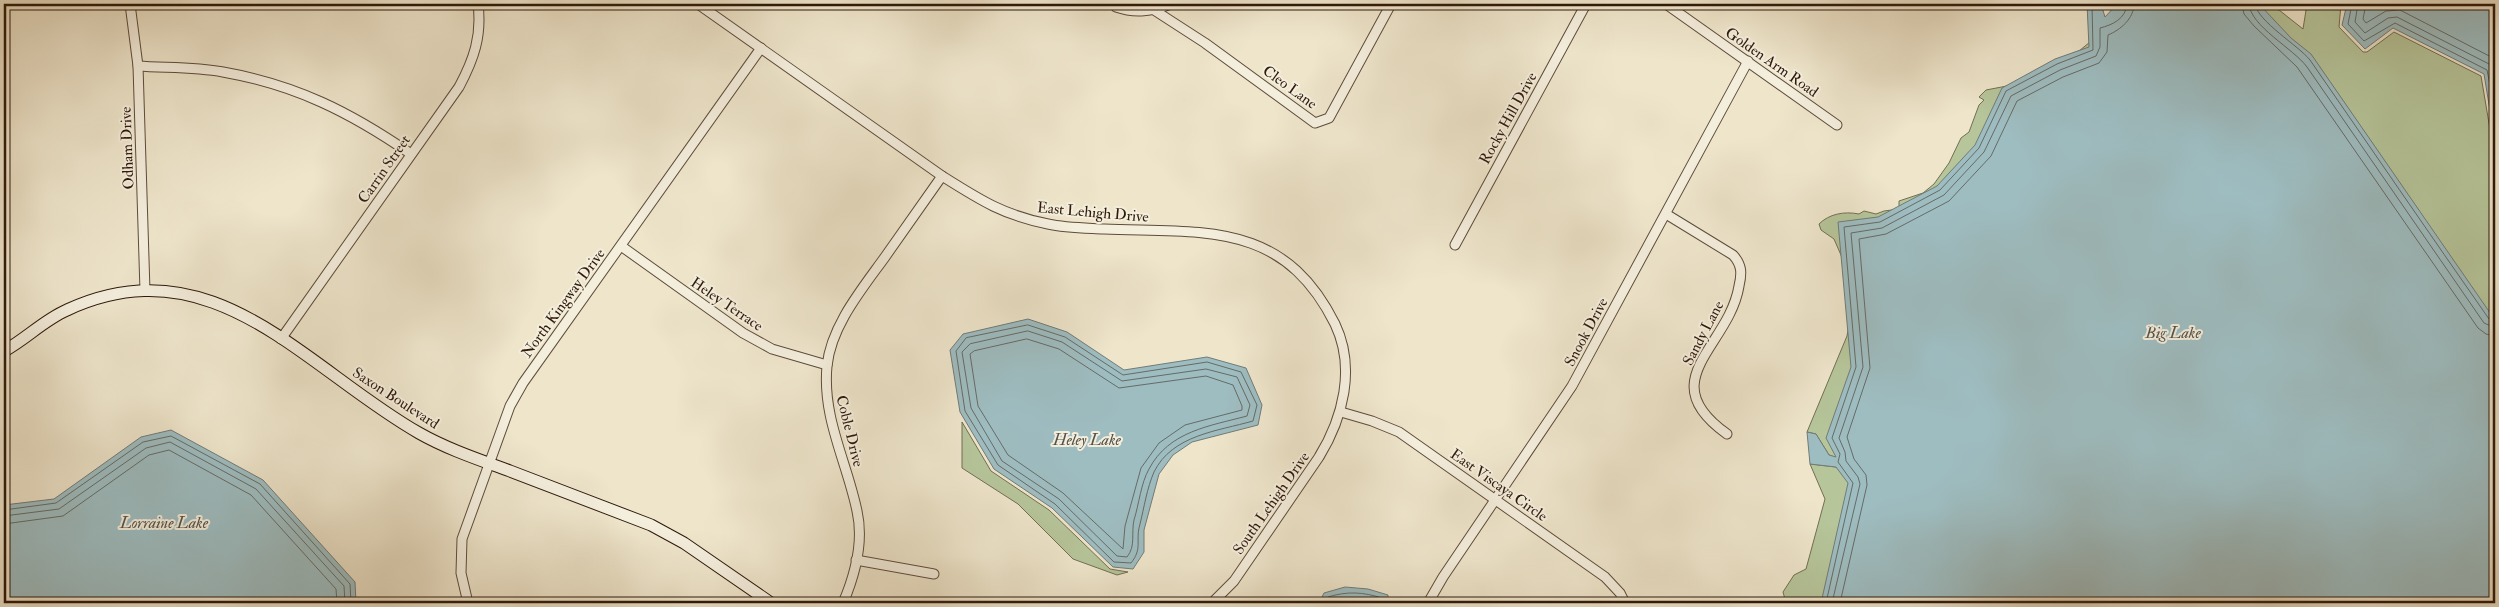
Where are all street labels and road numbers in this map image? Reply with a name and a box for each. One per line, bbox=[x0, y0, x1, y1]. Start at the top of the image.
street label: Golden Arm Road bbox=[1721, 23, 1822, 102]
street label: Cleo Lane bbox=[1259, 61, 1321, 113]
street label: Rocky Hill Drive bbox=[1475, 69, 1542, 168]
street label: Odham Drive bbox=[117, 106, 138, 190]
street label: Carrin Street bbox=[354, 131, 415, 207]
street label: East Lehigh Drive bbox=[1036, 198, 1150, 227]
street label: North Kingway Drive bbox=[517, 245, 609, 362]
street label: Heley Terrace bbox=[687, 273, 767, 336]
street label: Snook Drive bbox=[1560, 295, 1612, 370]
street label: Sandy Lane bbox=[1679, 298, 1728, 369]
street label: Saxon Boulevard bbox=[349, 363, 443, 434]
street label: Coble Drive bbox=[831, 393, 868, 469]
street label: East Viscaya Circle bbox=[1446, 445, 1551, 526]
street label: South Lehigh Drive bbox=[1229, 448, 1314, 558]

